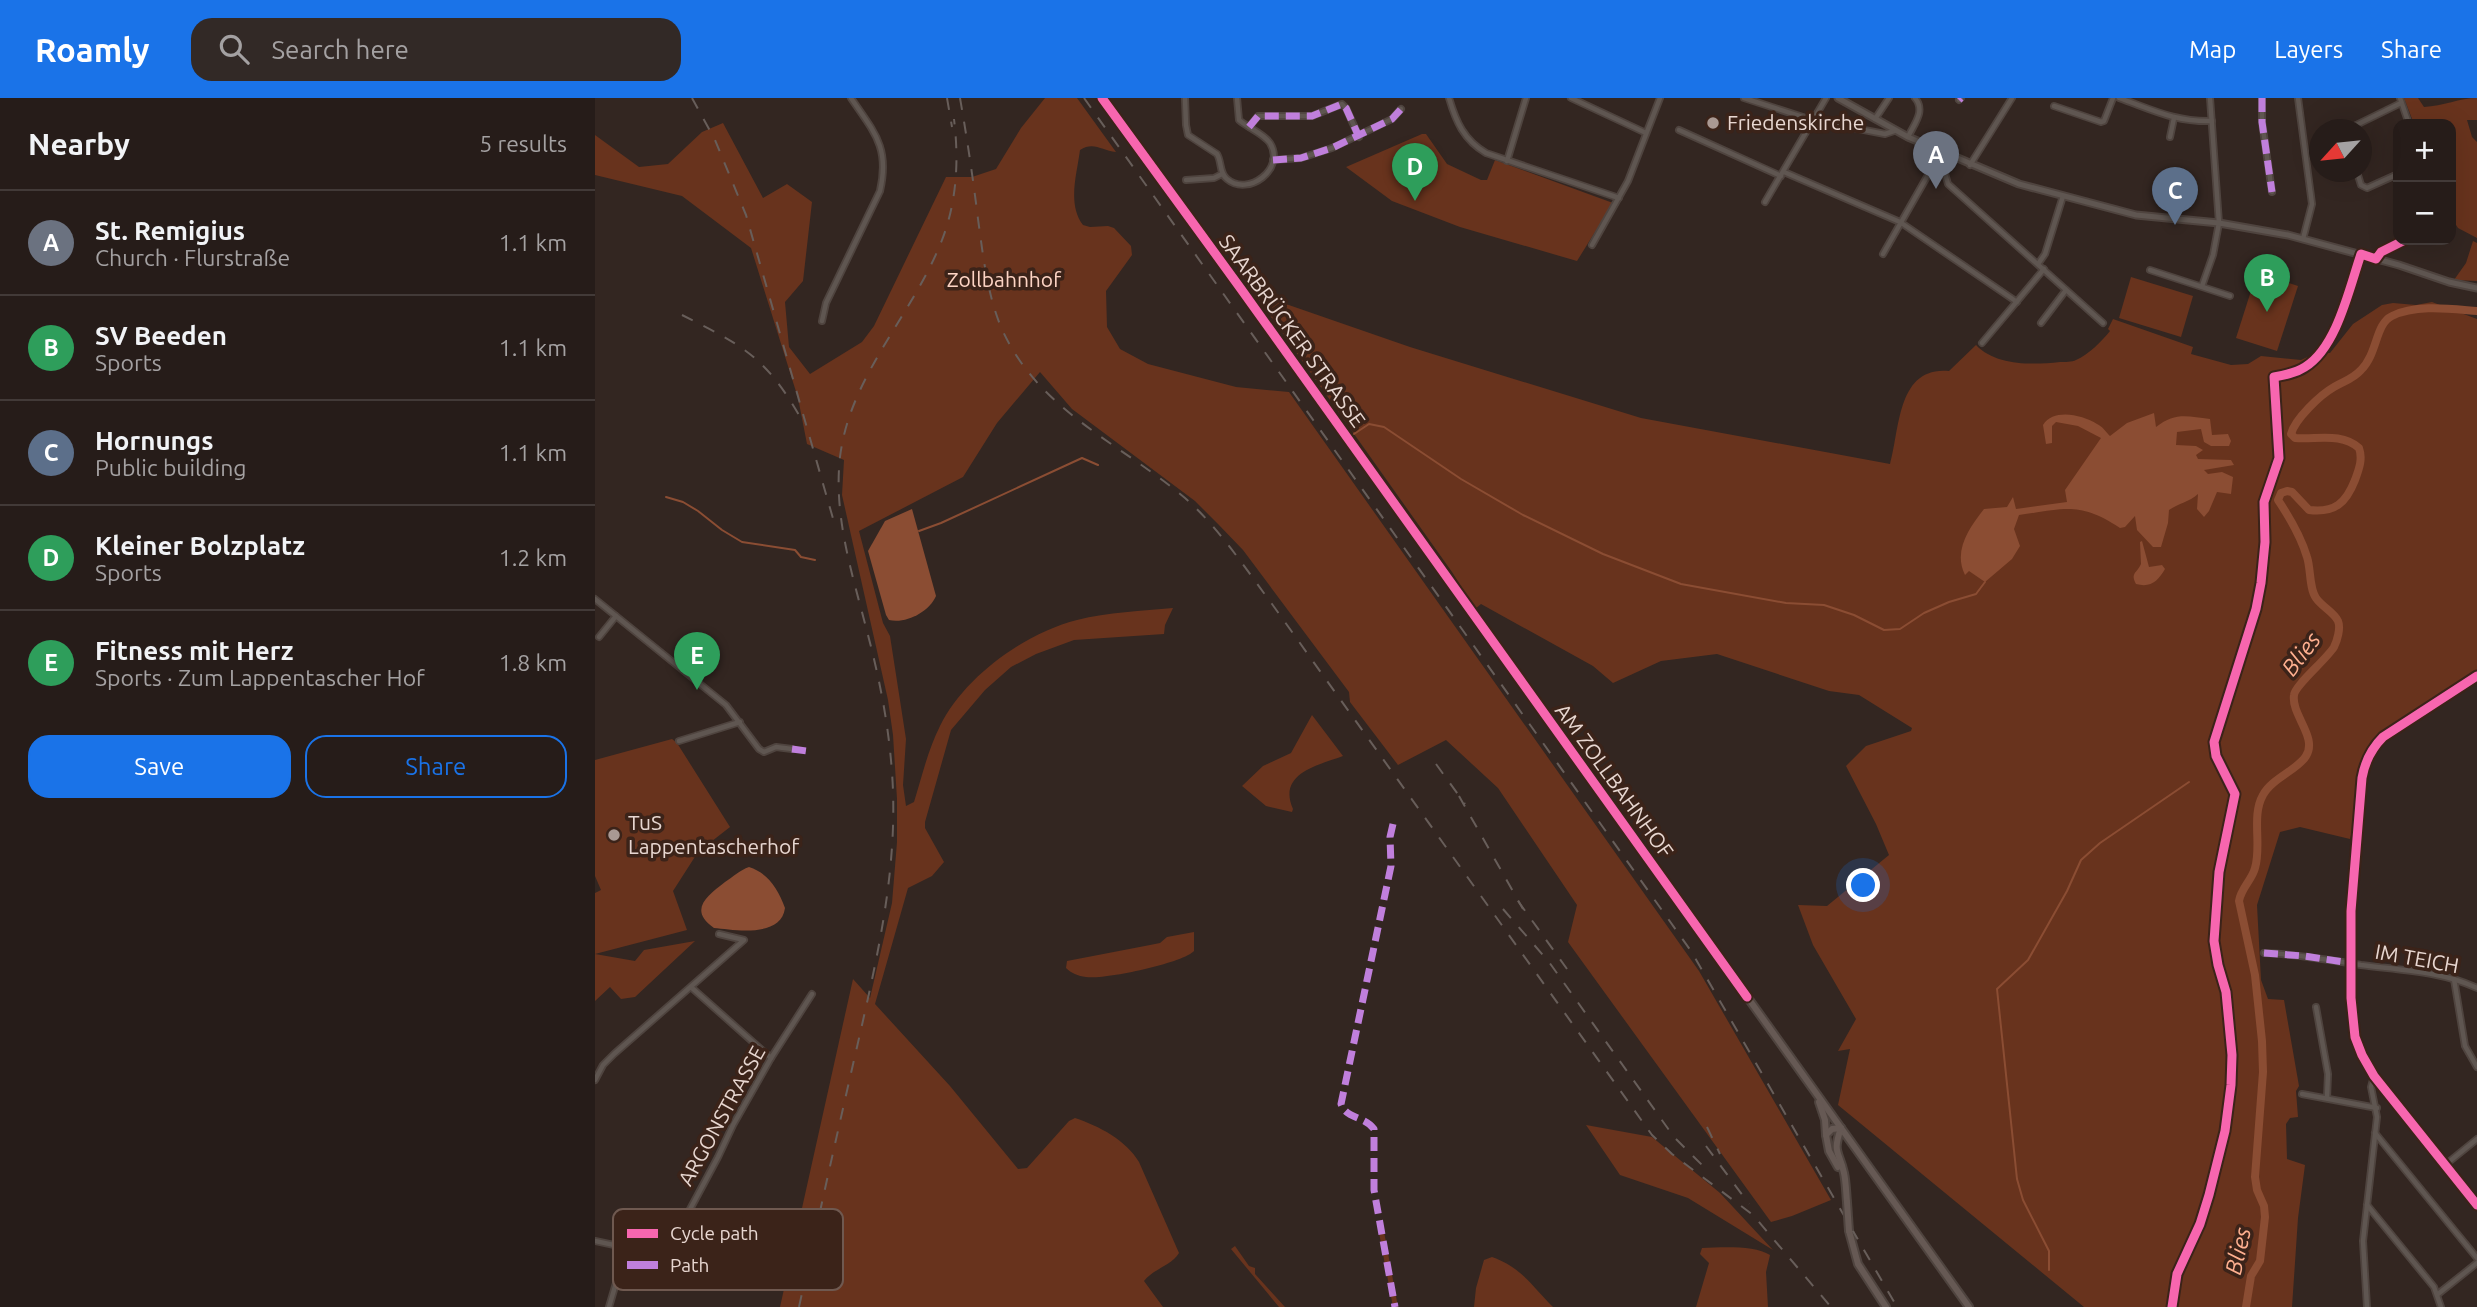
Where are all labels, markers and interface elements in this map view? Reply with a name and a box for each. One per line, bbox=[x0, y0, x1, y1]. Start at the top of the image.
search box bbox=[191, 18, 681, 81]
icon: search bbox=[215, 30, 253, 68]
text: Roamly bbox=[35, 31, 149, 68]
text: Search here bbox=[271, 35, 409, 64]
text: Map bbox=[2189, 36, 2236, 63]
text: Layers bbox=[2274, 36, 2343, 63]
text: Share bbox=[2381, 36, 2442, 63]
place label: Friedenskirche bbox=[1727, 110, 1864, 134]
marker: Friedenskirche bbox=[1705, 115, 1721, 131]
north arrow bbox=[2309, 119, 2372, 182]
map controls bbox=[2393, 119, 2456, 245]
button: + bbox=[2393, 119, 2456, 182]
text: Nearby bbox=[28, 127, 130, 161]
text: 5 results bbox=[479, 131, 567, 156]
pin: A bbox=[1913, 131, 1959, 189]
pin: D bbox=[1392, 143, 1438, 201]
pin: C bbox=[2152, 167, 2198, 225]
button: − bbox=[2393, 182, 2456, 245]
text: St. Remigius bbox=[95, 216, 245, 245]
street label: SAARBRÜCKER STRASSE bbox=[1215, 229, 1371, 431]
text: A bbox=[43, 230, 59, 255]
text: 1.1 km bbox=[499, 230, 567, 255]
text: Church · Flurstraße bbox=[95, 245, 290, 270]
pin: B bbox=[2244, 254, 2290, 312]
park label: Zollbahnhof bbox=[947, 267, 1062, 291]
text: SV Beeden bbox=[95, 321, 227, 350]
text: B bbox=[43, 335, 59, 360]
text: 1.1 km bbox=[499, 335, 567, 360]
text: Sports bbox=[95, 350, 162, 375]
text: Hornungs bbox=[95, 426, 213, 455]
text: C bbox=[44, 440, 58, 465]
text: 1.1 km bbox=[499, 440, 567, 465]
text: Public building bbox=[95, 455, 247, 480]
text: Kleiner Bolzplatz bbox=[95, 531, 305, 560]
text: D bbox=[43, 545, 59, 570]
text: 1.2 km bbox=[499, 545, 567, 570]
text: Sports bbox=[95, 560, 162, 585]
water label: Blies bbox=[2276, 627, 2325, 680]
pin: E bbox=[674, 632, 720, 690]
text: Fitness mit Herz bbox=[95, 636, 293, 665]
text: E bbox=[44, 650, 58, 675]
text: 1.8 km bbox=[499, 650, 567, 675]
text: Sports · Zum Lappentascher Hof bbox=[95, 665, 425, 690]
street label: AM ZOLLBAHNHOF bbox=[1551, 699, 1679, 862]
button: Save bbox=[28, 735, 291, 798]
button: Share bbox=[305, 735, 567, 798]
place label: TuS Lappentascherhof bbox=[628, 810, 800, 858]
marker: TuS Lappentascherhof bbox=[606, 827, 622, 843]
your location bbox=[1846, 868, 1880, 902]
street label: IM TEICH bbox=[2373, 939, 2461, 977]
street label: ARGONSTRASSE bbox=[673, 1042, 769, 1190]
legend bbox=[613, 1209, 843, 1290]
text: Cycle path bbox=[670, 1222, 759, 1244]
water label: Blies bbox=[2220, 1225, 2255, 1277]
text: Path bbox=[670, 1254, 709, 1276]

